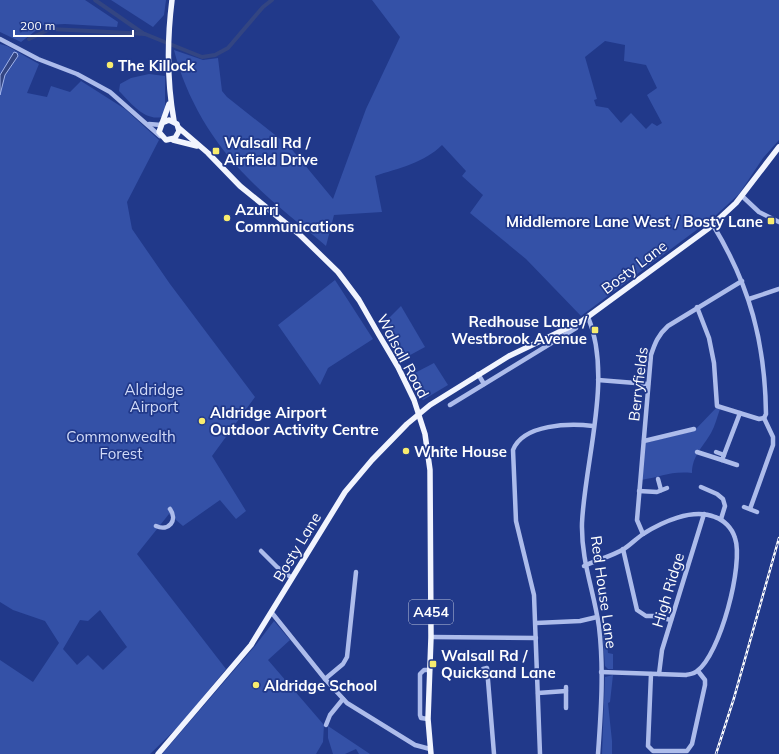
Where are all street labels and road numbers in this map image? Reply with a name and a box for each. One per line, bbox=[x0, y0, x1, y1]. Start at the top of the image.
street label: Bosty Lane bbox=[597, 236, 671, 298]
street label: Walsall Road bbox=[373, 311, 433, 401]
street label: Berryfields bbox=[624, 346, 652, 422]
street label: Bosty Lane bbox=[269, 509, 325, 585]
street label: Red House Lane bbox=[587, 534, 621, 650]
street label: High Ridge bbox=[648, 550, 688, 630]
road number: A454 bbox=[409, 600, 453, 624]

